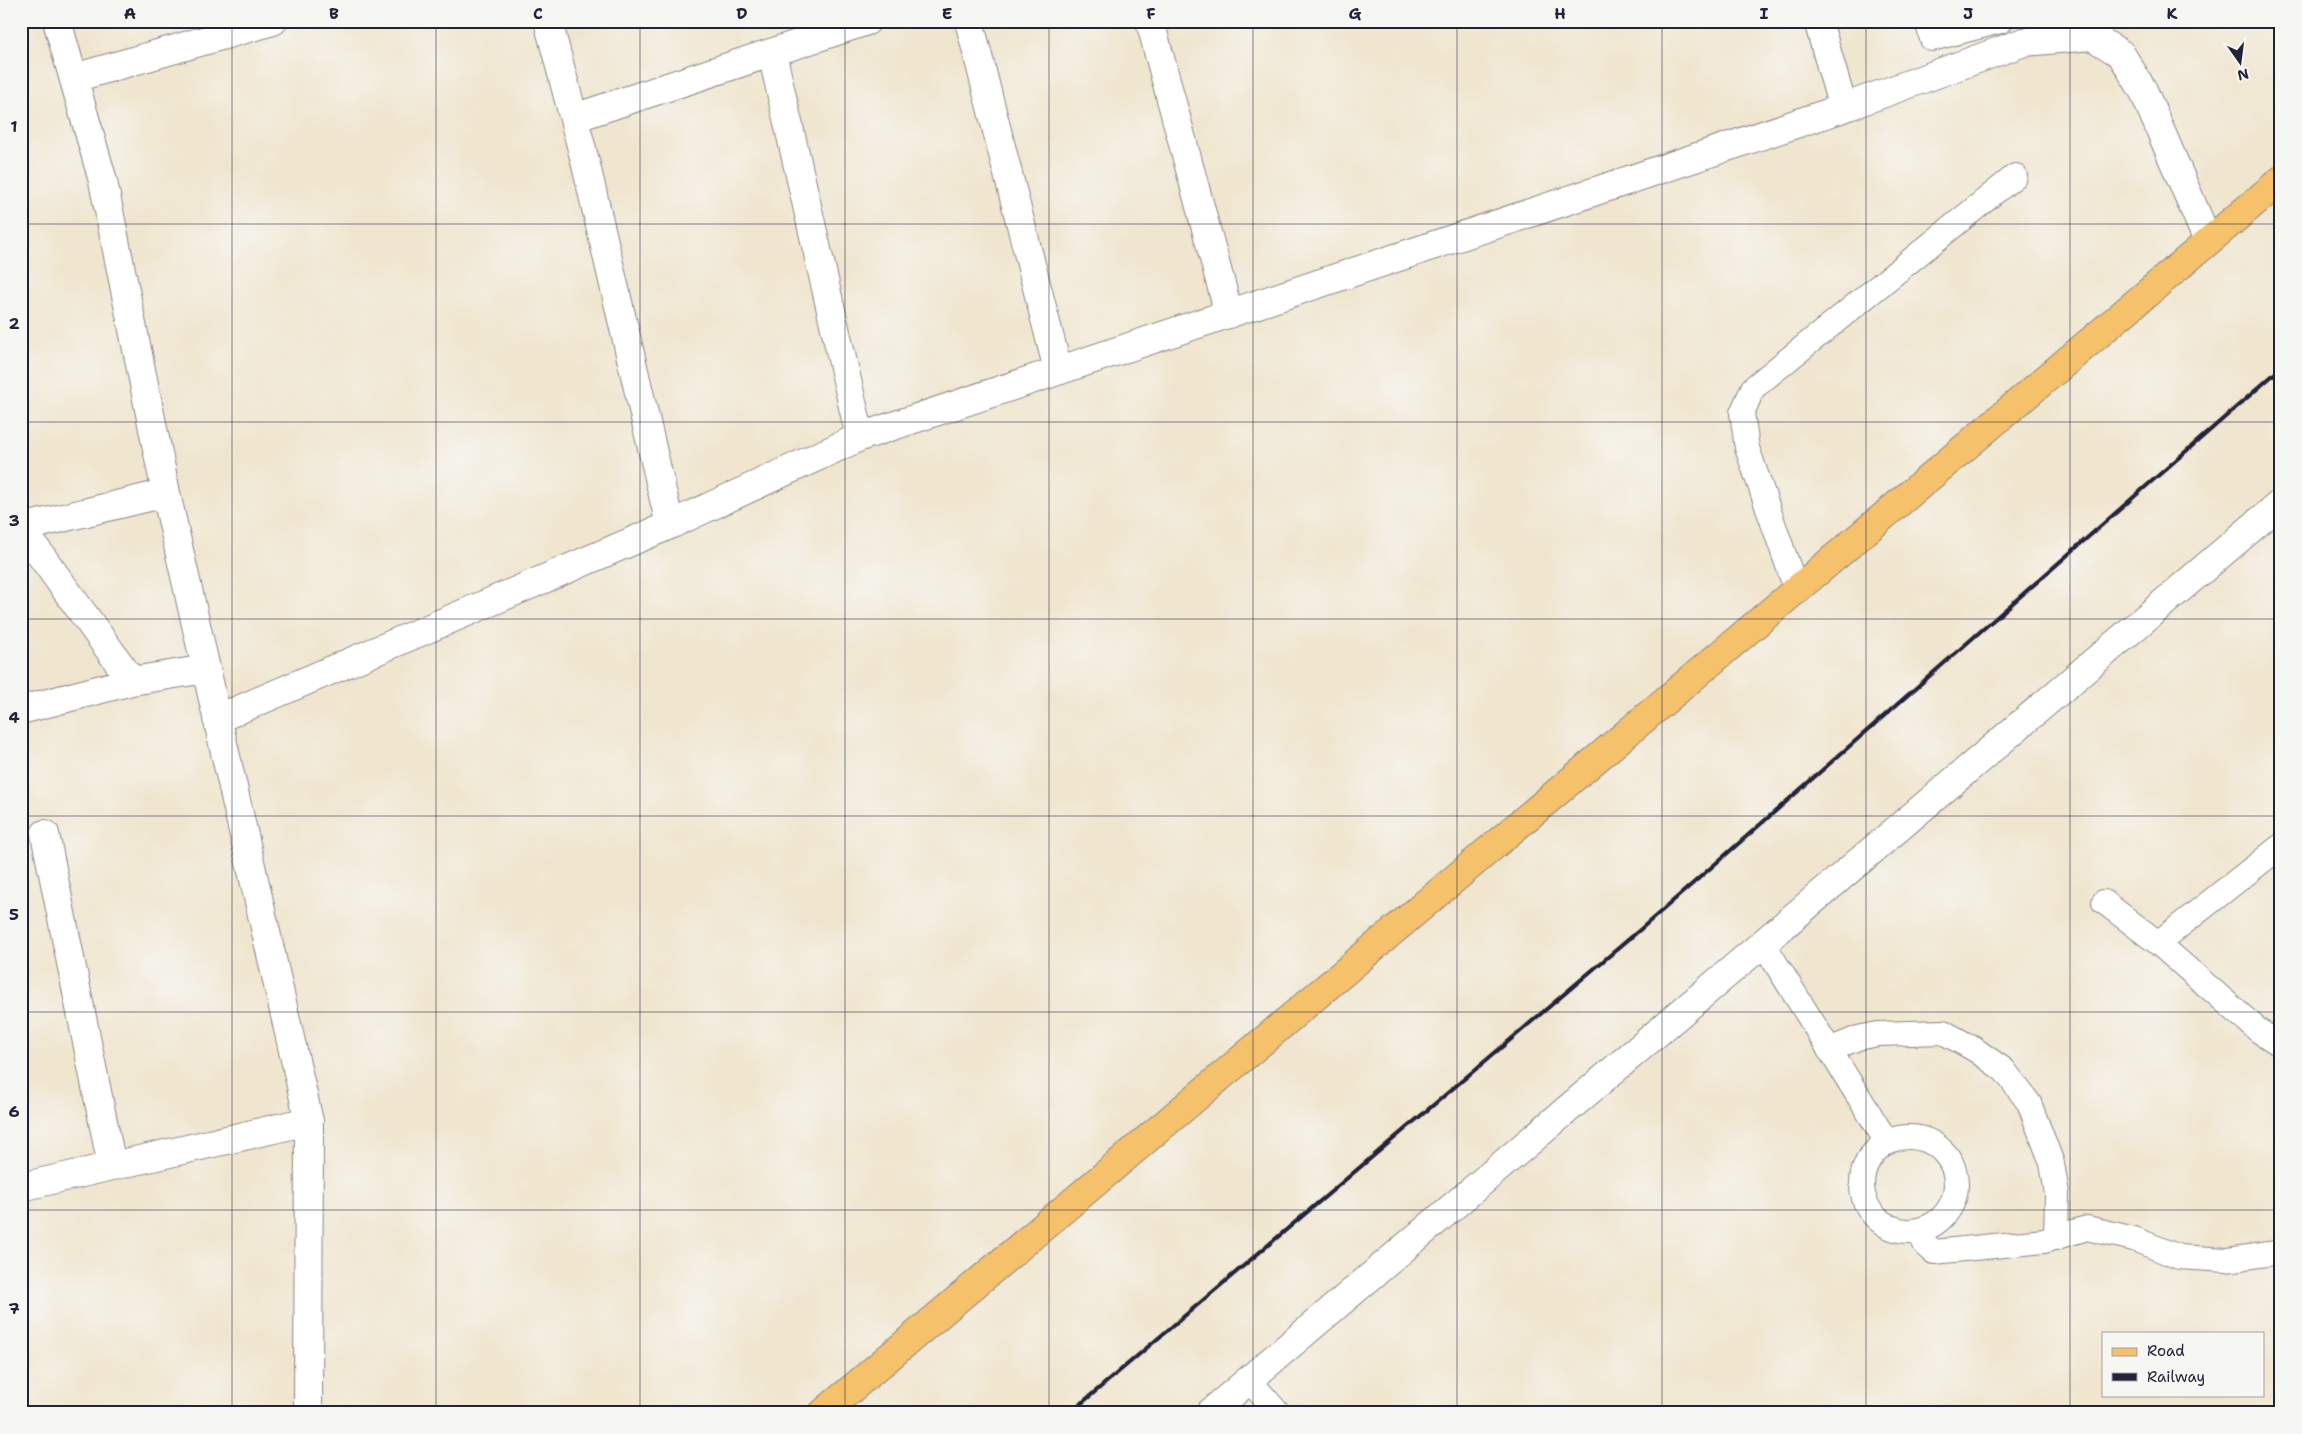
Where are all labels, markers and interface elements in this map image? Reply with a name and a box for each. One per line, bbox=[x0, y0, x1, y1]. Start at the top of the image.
text: A bbox=[124, 3, 136, 24]
text: B bbox=[329, 3, 339, 24]
text: C bbox=[533, 3, 543, 24]
text: D bbox=[736, 3, 748, 24]
text: E bbox=[942, 3, 952, 24]
text: F bbox=[1146, 3, 1156, 24]
text: G bbox=[1349, 3, 1362, 24]
text: H bbox=[1554, 3, 1566, 24]
text: I bbox=[1760, 3, 1769, 24]
text: J bbox=[1963, 3, 1973, 24]
text: K bbox=[2167, 3, 2178, 24]
north arrow bbox=[2214, 38, 2264, 88]
text: N bbox=[2236, 65, 2251, 85]
text: 1 bbox=[10, 116, 18, 137]
text: 2 bbox=[8, 313, 20, 334]
text: 3 bbox=[8, 510, 20, 531]
text: 4 bbox=[8, 707, 20, 728]
text: 5 bbox=[9, 904, 19, 925]
text: 6 bbox=[8, 1101, 20, 1122]
text: 7 bbox=[8, 1298, 20, 1319]
legend bbox=[2102, 1332, 2264, 1396]
text: Road bbox=[2147, 1341, 2185, 1361]
text: Railway bbox=[2147, 1367, 2205, 1387]

